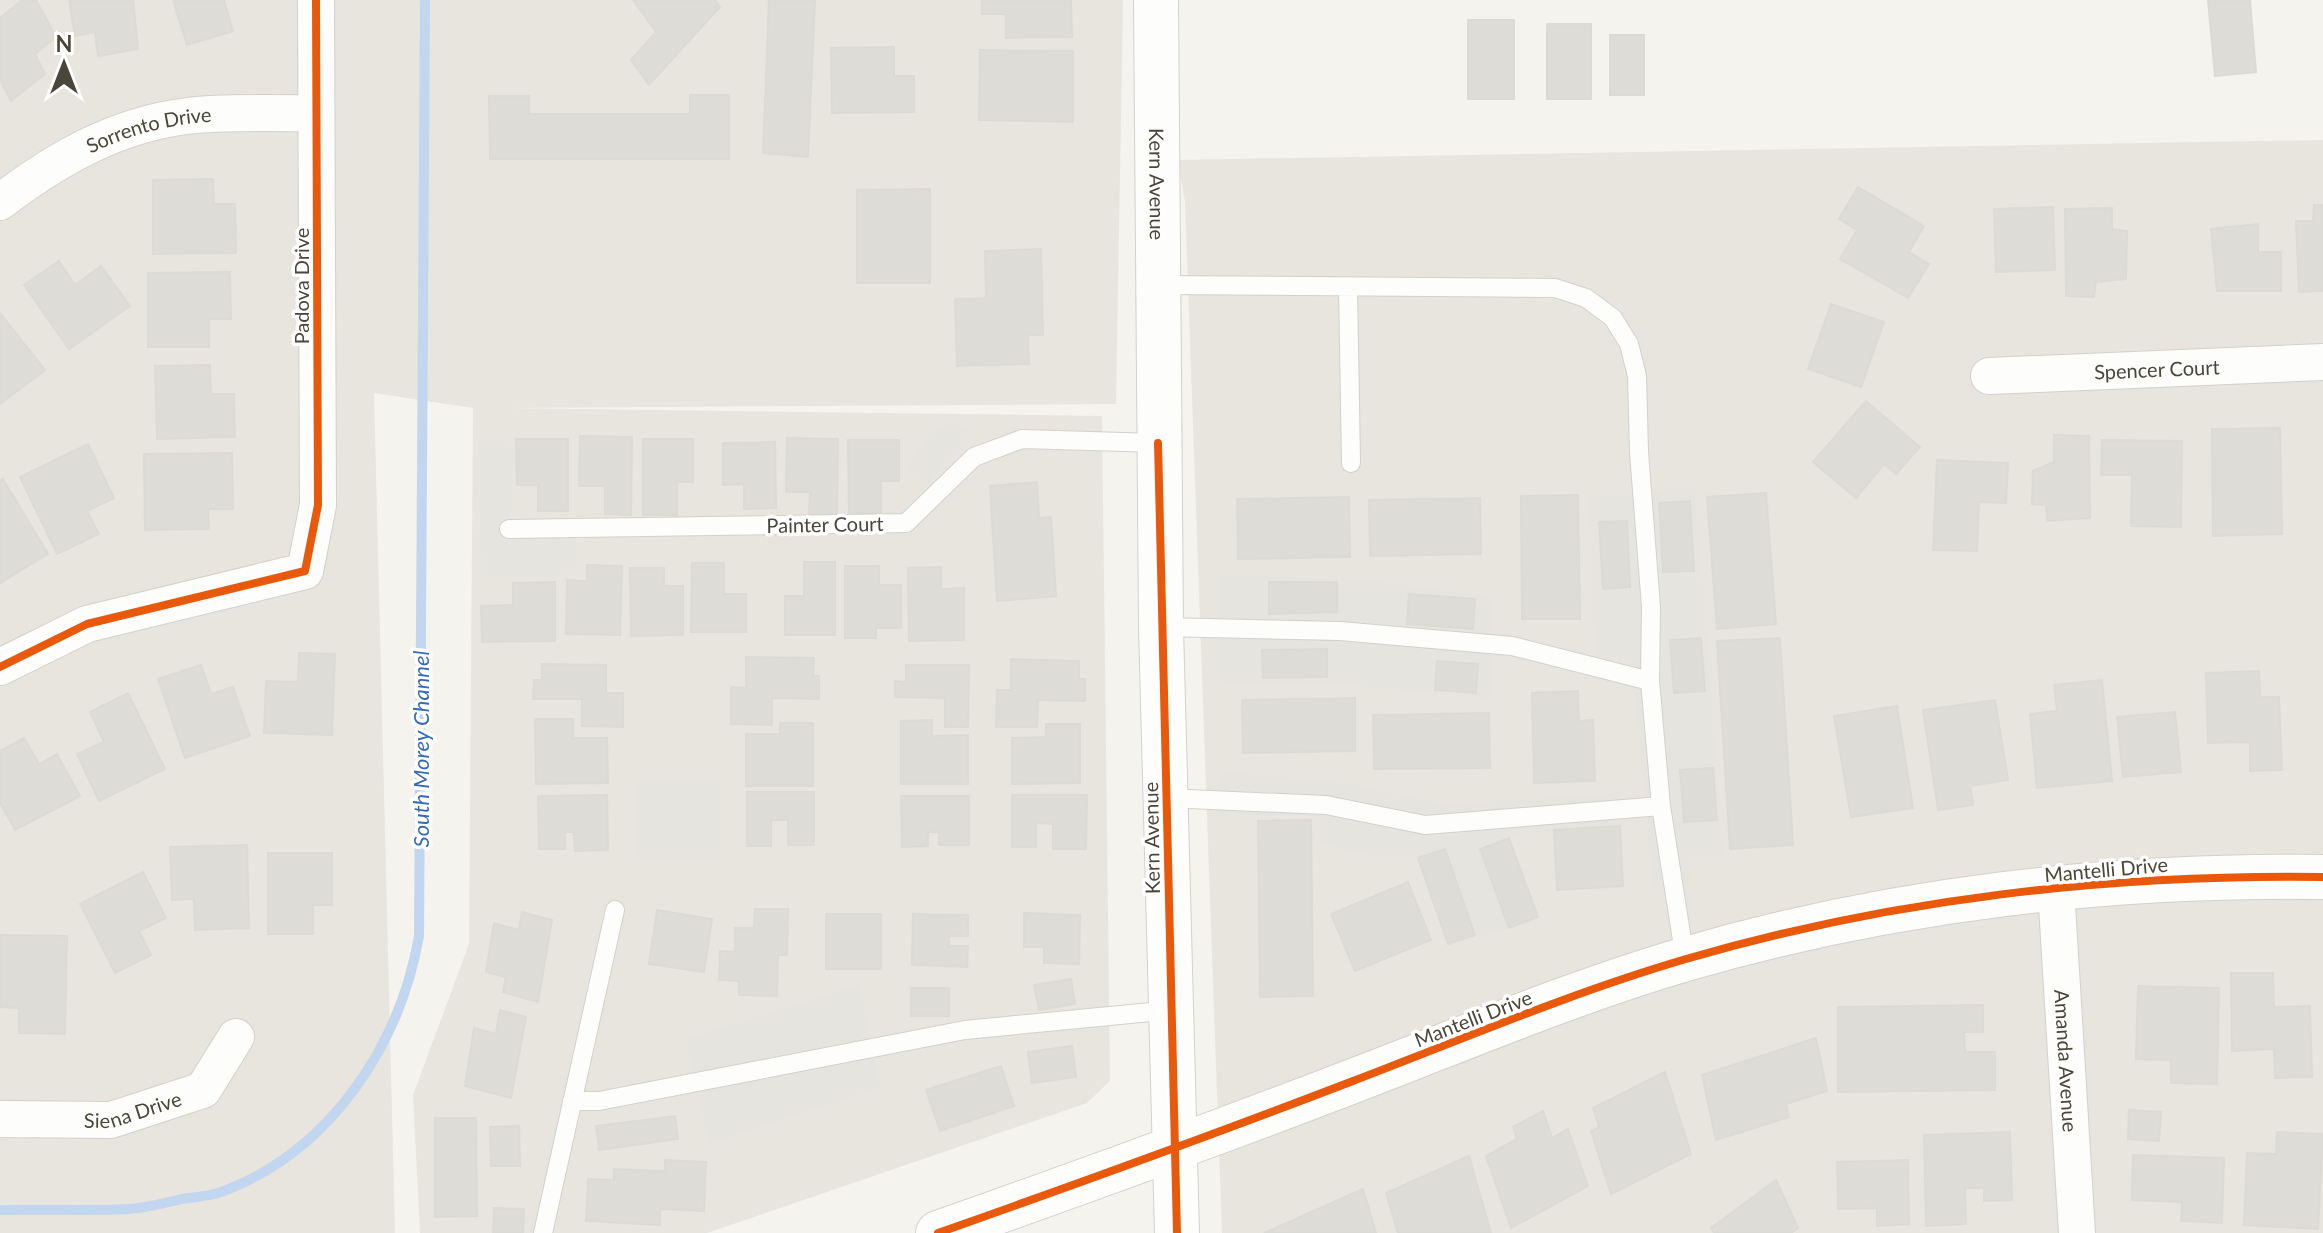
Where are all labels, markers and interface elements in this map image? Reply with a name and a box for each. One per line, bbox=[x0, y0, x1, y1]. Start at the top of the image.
north arrow bbox=[24, 24, 104, 104]
text: N bbox=[56, 30, 72, 57]
street label: Sorrento Drive bbox=[82, 102, 212, 157]
street label: Kern Avenue bbox=[1145, 128, 1170, 240]
street label: Padova Drive bbox=[289, 228, 313, 344]
street label: Spencer Court bbox=[2094, 354, 2220, 384]
street label: Painter Court bbox=[766, 511, 884, 537]
water label: South Morey Channel bbox=[407, 651, 434, 847]
street label: Kern Avenue bbox=[1138, 782, 1164, 894]
street label: Mantelli Drive bbox=[2043, 852, 2169, 886]
street label: Mantelli Drive bbox=[1411, 985, 1535, 1051]
street label: Amanda Avenue bbox=[2050, 989, 2083, 1133]
street label: Siena Drive bbox=[84, 1086, 184, 1132]

